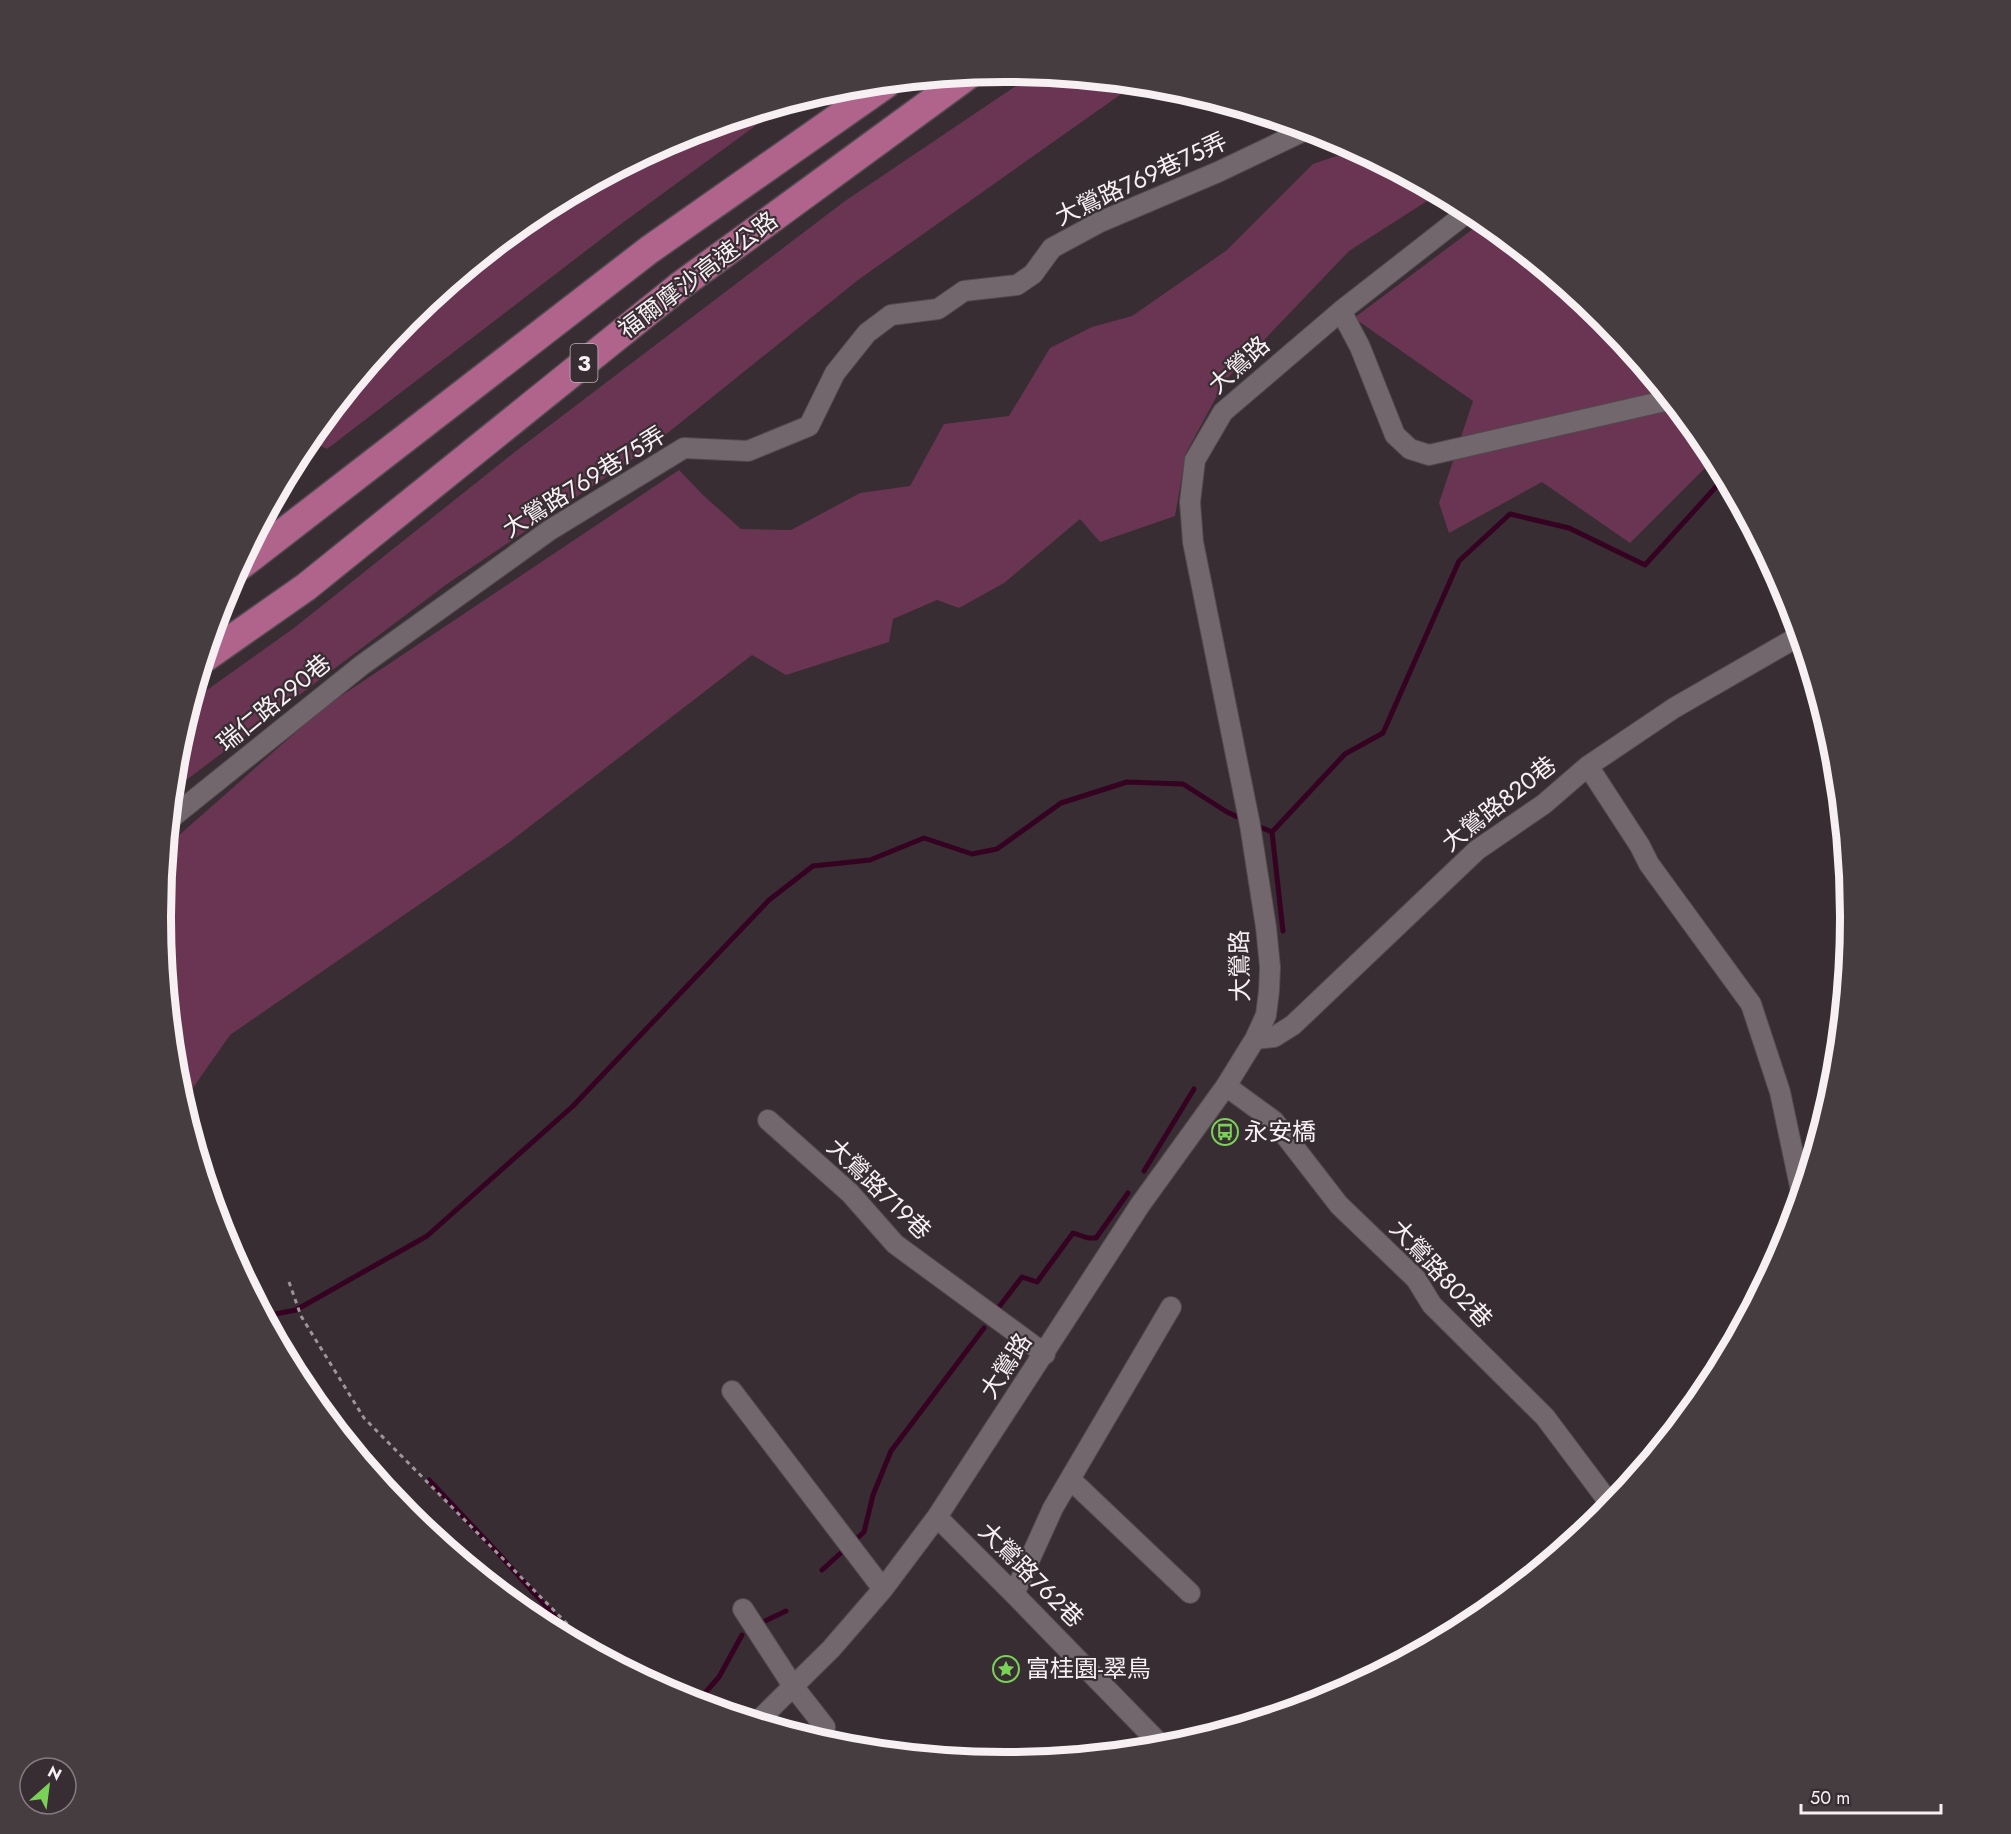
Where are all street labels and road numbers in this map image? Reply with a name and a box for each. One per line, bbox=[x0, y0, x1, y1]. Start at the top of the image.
street label: 大鶯路769巷75弄 bbox=[1049, 123, 1233, 234]
street label: 福爾摩沙高速公路 bbox=[610, 203, 785, 346]
street label: 大鶯路 bbox=[1200, 328, 1277, 402]
road number: 3 bbox=[570, 344, 598, 382]
street label: 大鶯路769巷75弄 bbox=[495, 417, 672, 546]
street label: 瑞仁路290巷 bbox=[209, 646, 338, 760]
street label: 大鶯路820巷 bbox=[1434, 748, 1564, 860]
street label: 大鶯路 bbox=[1221, 930, 1258, 1002]
street label: 大鶯路719巷 bbox=[819, 1130, 939, 1248]
street label: 大鶯路802巷 bbox=[1382, 1212, 1501, 1336]
street label: 大鶯路 bbox=[971, 1326, 1040, 1405]
street label: 大鶯路762巷 bbox=[971, 1514, 1092, 1635]

